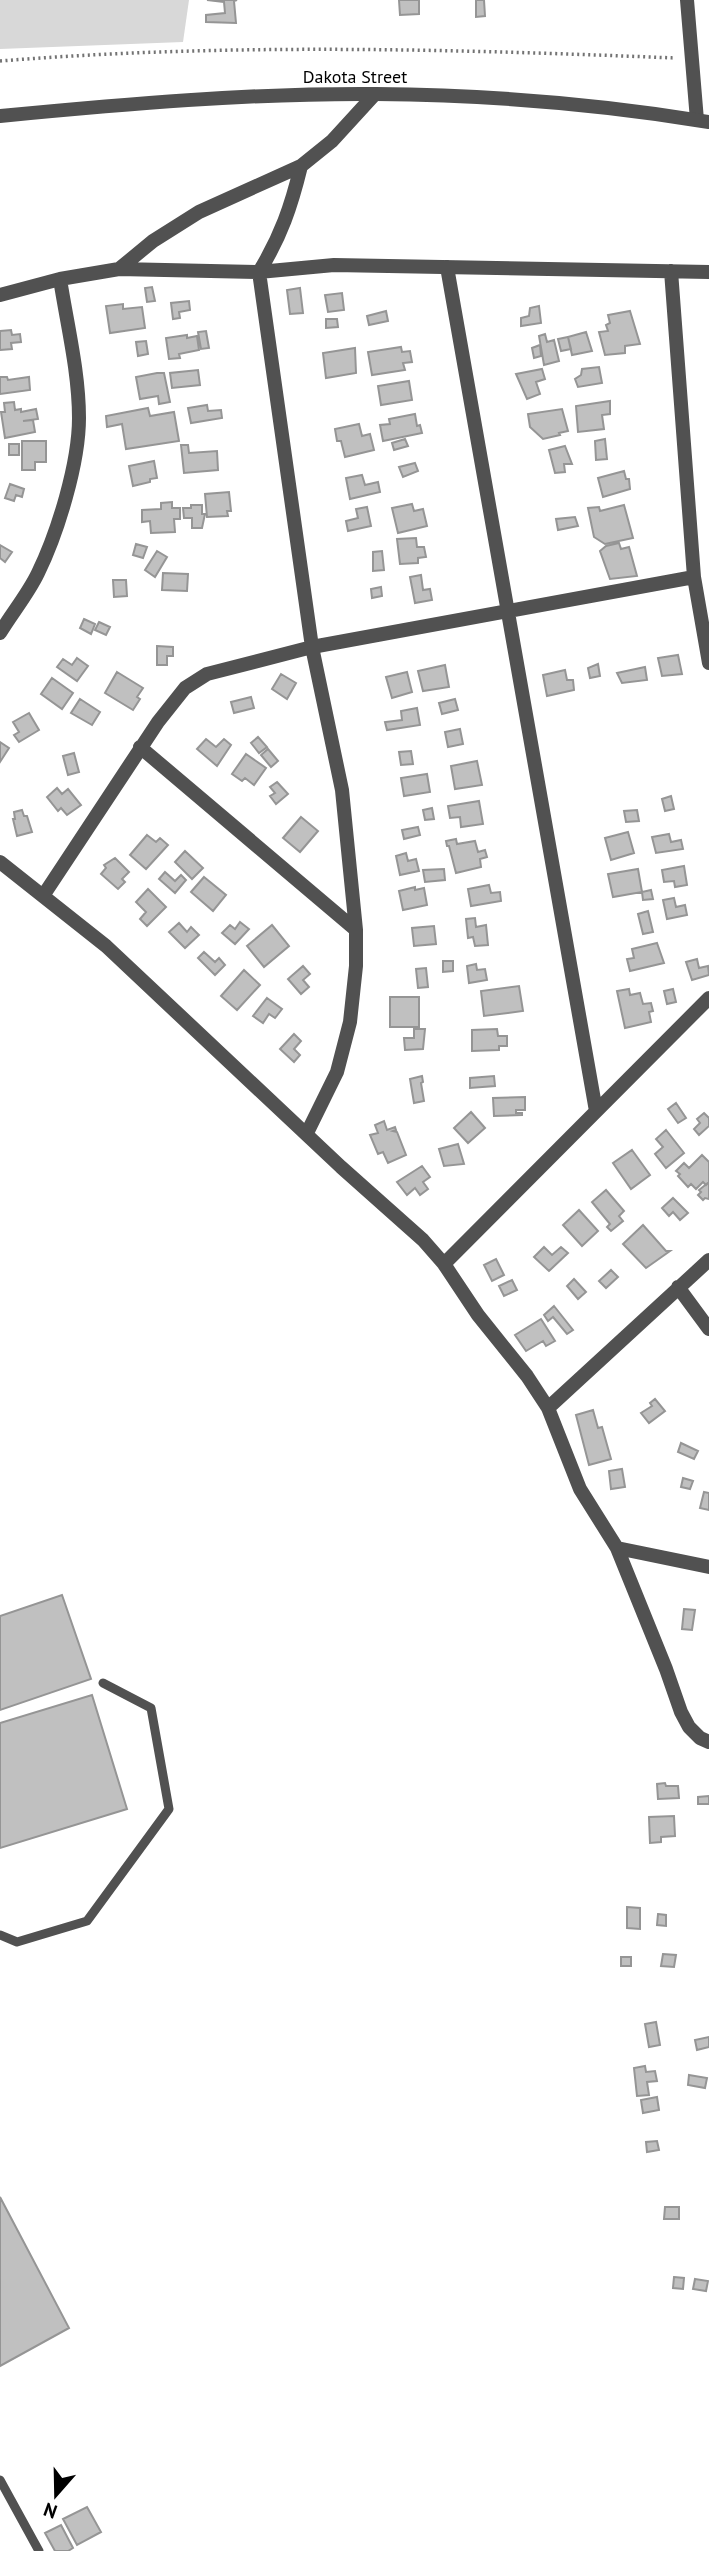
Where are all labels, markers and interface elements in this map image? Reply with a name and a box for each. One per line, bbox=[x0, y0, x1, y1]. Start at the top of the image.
street label: Dakota Street bbox=[303, 65, 407, 88]
north arrow bbox=[21, 2460, 91, 2530]
text: N bbox=[40, 2498, 60, 2524]

